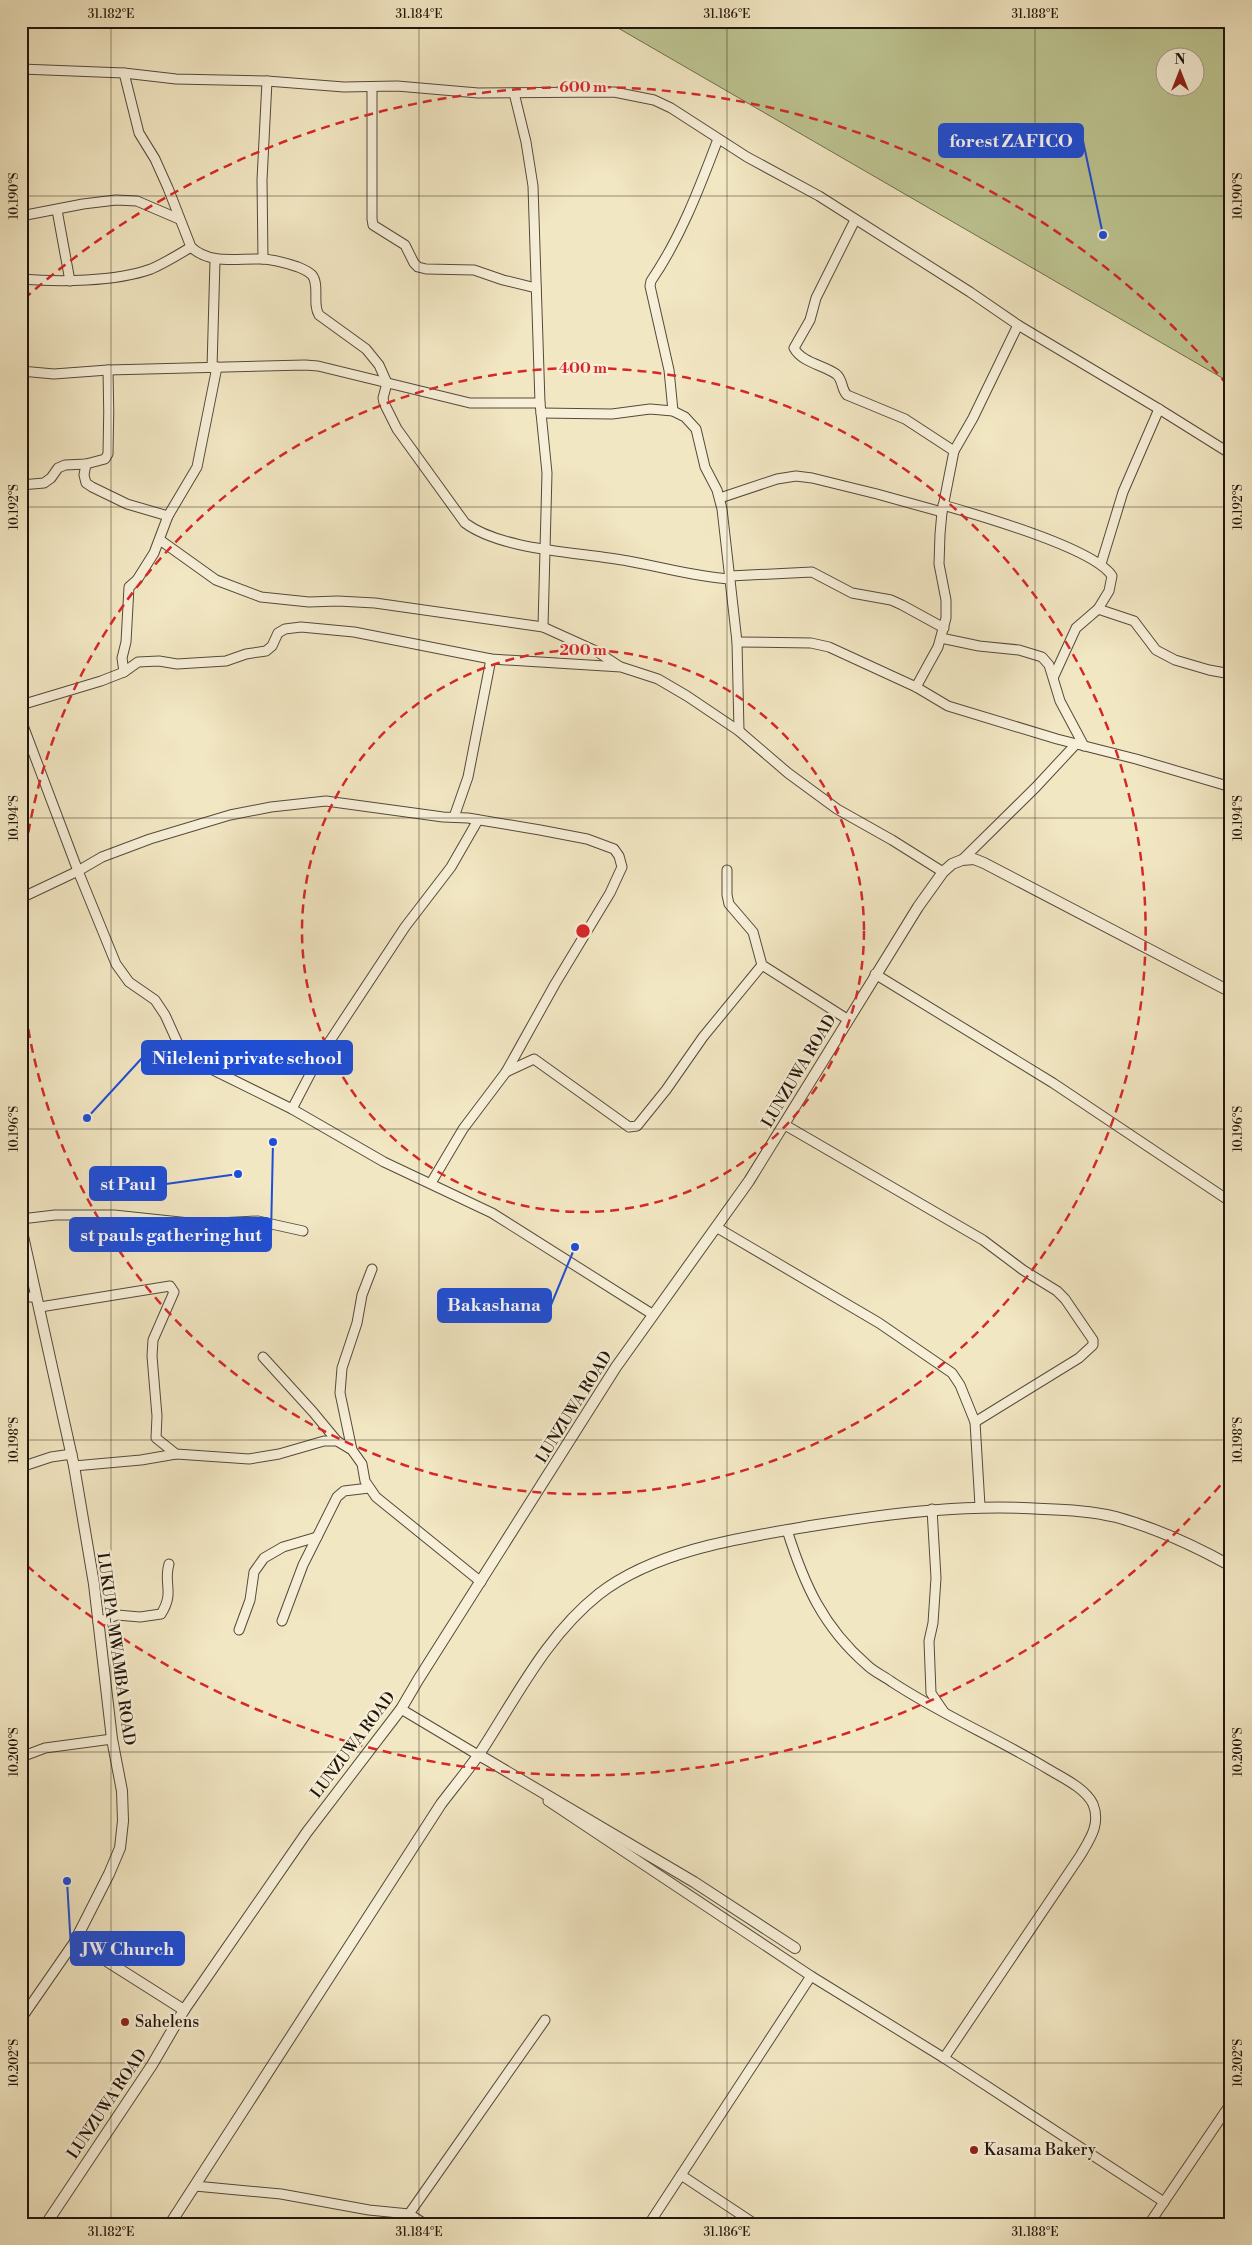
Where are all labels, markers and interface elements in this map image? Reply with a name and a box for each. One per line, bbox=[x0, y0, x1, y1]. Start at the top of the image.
text: 31.182°E bbox=[88, 7, 134, 22]
text: 31.184°E bbox=[396, 7, 442, 22]
text: 31.186°E bbox=[704, 7, 750, 22]
text: 31.188°E bbox=[1012, 7, 1058, 22]
north arrow bbox=[1154, 48, 1204, 98]
text: N bbox=[1174, 51, 1186, 69]
text: 600 m bbox=[559, 78, 607, 97]
callout: forest ZAFICO bbox=[939, 124, 1083, 157]
text: forest ZAFICO bbox=[949, 130, 1073, 153]
text: 10.190°S bbox=[7, 172, 22, 219]
text: 10.190°S bbox=[1231, 172, 1246, 219]
text: 400 m bbox=[559, 359, 607, 378]
text: 10.192°S bbox=[7, 484, 22, 530]
text: 10.192°S bbox=[1231, 484, 1246, 530]
text: 200 m bbox=[559, 641, 607, 660]
text: 10.194°S bbox=[7, 795, 22, 841]
text: 10.194°S bbox=[1231, 795, 1246, 841]
centre of rings bbox=[574, 922, 592, 940]
street label: LUNZUWA ROAD bbox=[757, 1011, 841, 1131]
callout: Nileleni private school bbox=[142, 1041, 352, 1074]
text: Nileleni private school bbox=[152, 1047, 342, 1070]
text: 10.196°S bbox=[7, 1106, 22, 1152]
text: 10.196°S bbox=[1231, 1106, 1246, 1152]
callout: st Paul bbox=[90, 1167, 166, 1200]
text: st Paul bbox=[100, 1173, 156, 1196]
callout: st pauls gathering hut bbox=[70, 1218, 271, 1251]
text: st pauls gathering hut bbox=[80, 1224, 262, 1247]
callout: Bakashana bbox=[438, 1289, 551, 1322]
text: Bakashana bbox=[447, 1294, 541, 1317]
street label: LUNZUWA ROAD bbox=[531, 1347, 617, 1467]
text: 10.198°S bbox=[7, 1417, 22, 1463]
text: 10.198°S bbox=[1231, 1417, 1246, 1463]
street label: LUKUPA-MWAMBA ROAD bbox=[93, 1551, 139, 1747]
street label: LUNZUWA ROAD bbox=[306, 1688, 400, 1802]
text: 10.200°S bbox=[7, 1727, 22, 1777]
text: 10.200°S bbox=[1231, 1727, 1246, 1777]
callout: JW Church bbox=[71, 1932, 184, 1965]
text: JW Church bbox=[79, 1938, 174, 1961]
place label: Sahelens bbox=[135, 2012, 199, 2032]
marker: Sahelens bbox=[119, 2016, 131, 2028]
text: 10.202°S bbox=[7, 2039, 22, 2087]
text: 10.202°S bbox=[1231, 2039, 1246, 2087]
street label: LUNZUWA ROAD bbox=[63, 2045, 151, 2163]
place label: Kasama Bakery bbox=[984, 2140, 1096, 2160]
marker: Kasama Bakery bbox=[968, 2144, 980, 2156]
text: 31.182°E bbox=[88, 2225, 134, 2240]
text: 31.184°E bbox=[396, 2225, 442, 2240]
text: 31.186°E bbox=[704, 2225, 750, 2240]
text: 31.188°E bbox=[1012, 2225, 1058, 2240]

